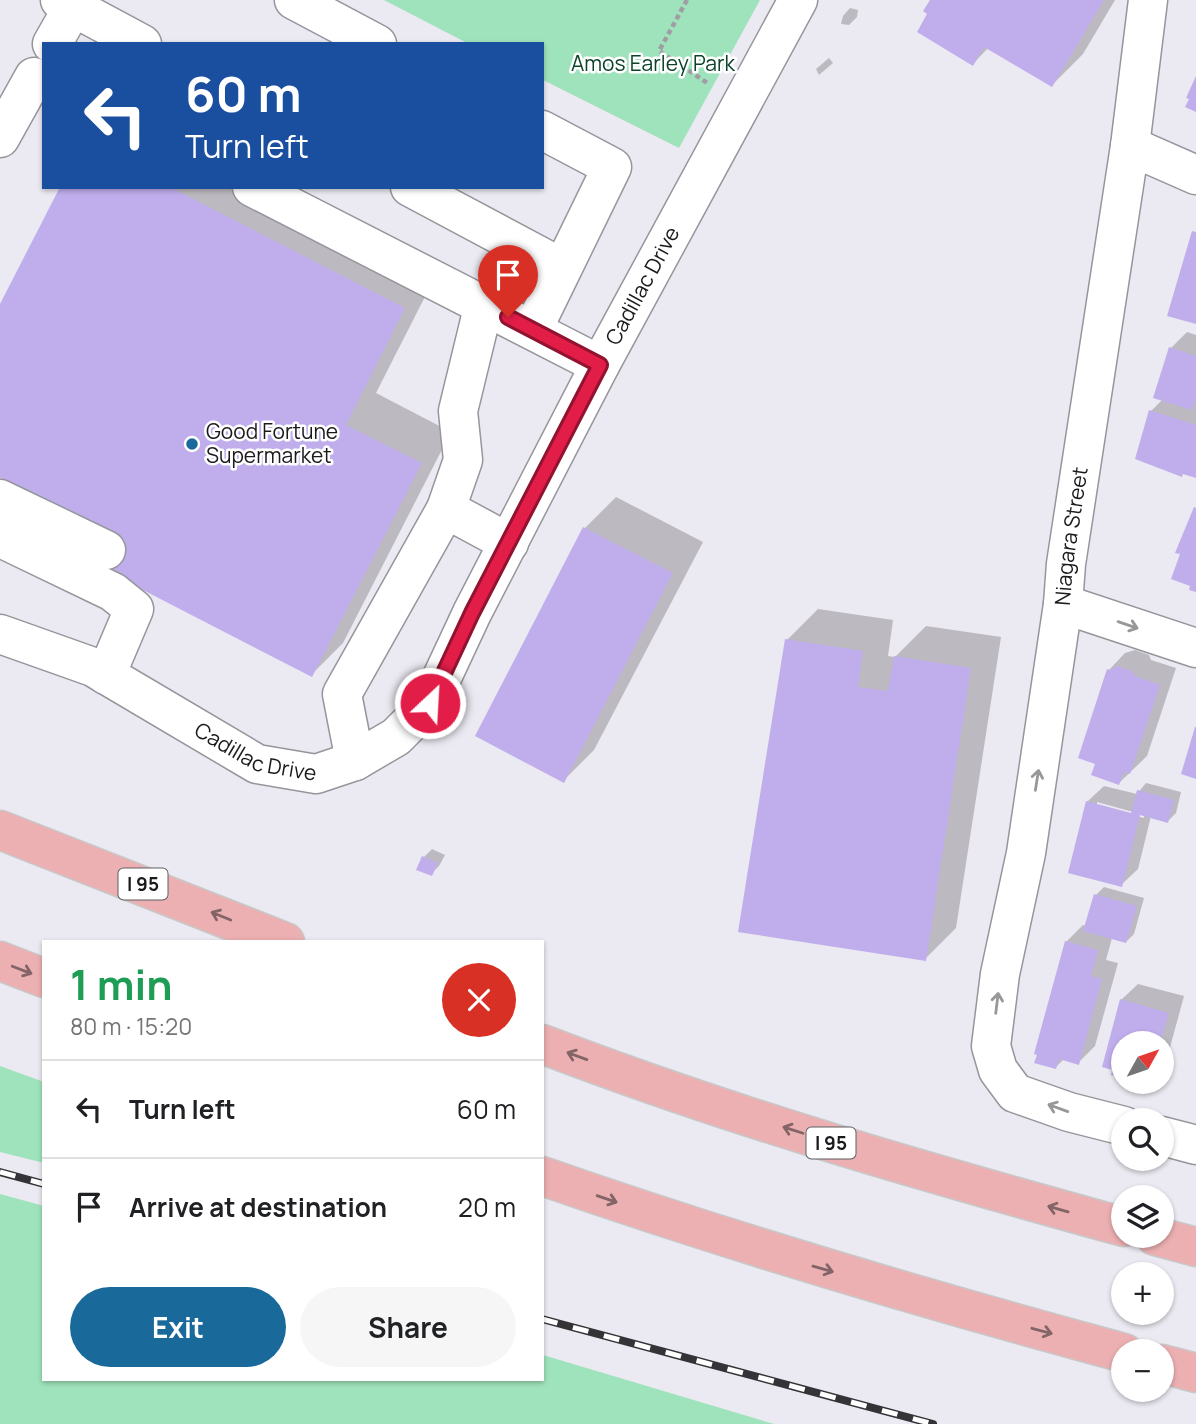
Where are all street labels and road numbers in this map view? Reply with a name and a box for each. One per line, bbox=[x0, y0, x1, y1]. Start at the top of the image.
street label: Cadillac Drive bbox=[599, 222, 685, 350]
street label: Niagara Street bbox=[1048, 465, 1094, 607]
street label: Cadillac Drive bbox=[190, 715, 319, 787]
road number: I 95 bbox=[118, 869, 168, 900]
road number: I 95 bbox=[806, 1128, 856, 1158]

